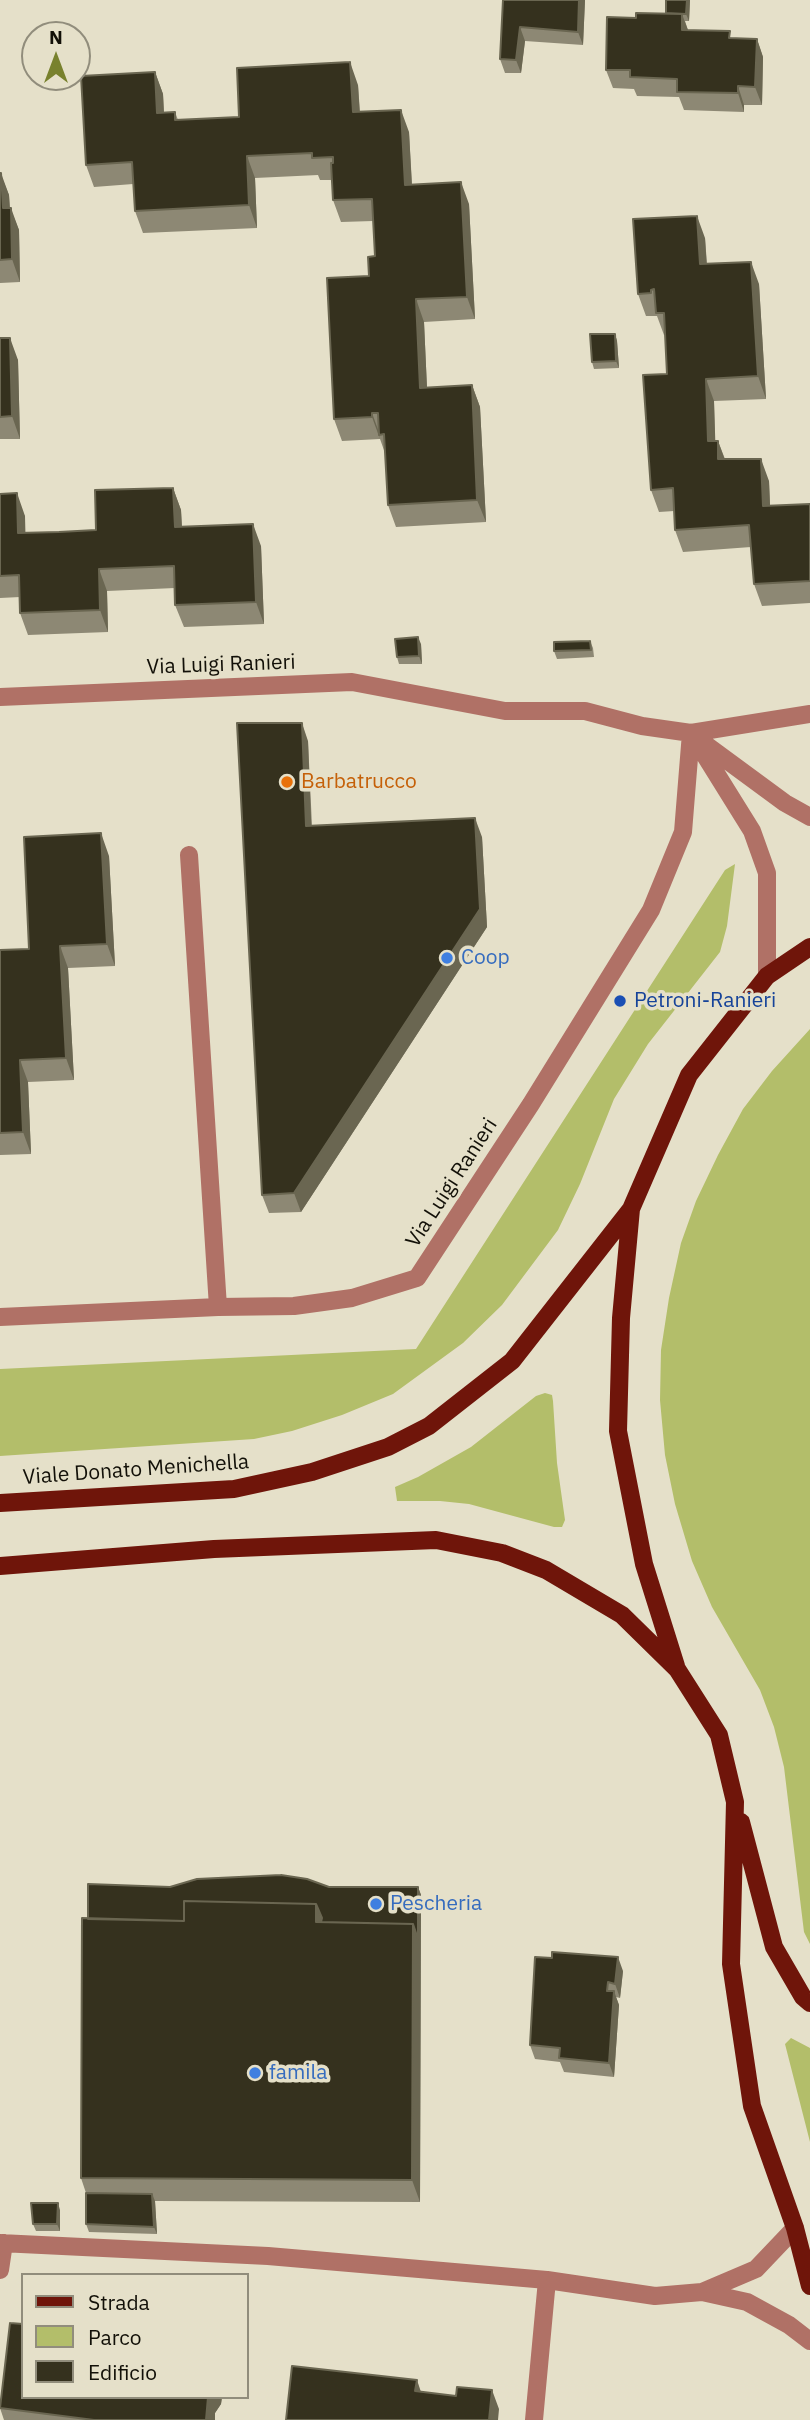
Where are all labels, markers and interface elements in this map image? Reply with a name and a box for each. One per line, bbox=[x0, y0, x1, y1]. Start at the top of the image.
north arrow bbox=[21, 21, 91, 91]
text: N bbox=[49, 25, 63, 49]
street label: Via Luigi Ranieri bbox=[146, 650, 296, 680]
place label: Barbatrucco bbox=[301, 769, 417, 795]
marker: Barbatrucco bbox=[279, 774, 295, 790]
place label: Coop bbox=[461, 945, 510, 971]
marker: Coop bbox=[439, 950, 455, 966]
place label: Petroni-Ranieri bbox=[634, 988, 776, 1014]
marker: Petroni-Ranieri bbox=[612, 993, 628, 1009]
street label: Via Luigi Ranieri bbox=[401, 1114, 503, 1252]
street label: Viale Donato Menichella bbox=[22, 1450, 250, 1490]
place label: Pescheria bbox=[390, 1891, 482, 1917]
marker: Pescheria bbox=[368, 1896, 384, 1912]
place label: famila bbox=[269, 2060, 328, 2086]
marker: famila bbox=[247, 2065, 263, 2081]
legend bbox=[21, 2273, 248, 2399]
text: Strada bbox=[88, 2288, 150, 2316]
text: Parco bbox=[88, 2323, 142, 2351]
text: Edificio bbox=[88, 2358, 157, 2386]

